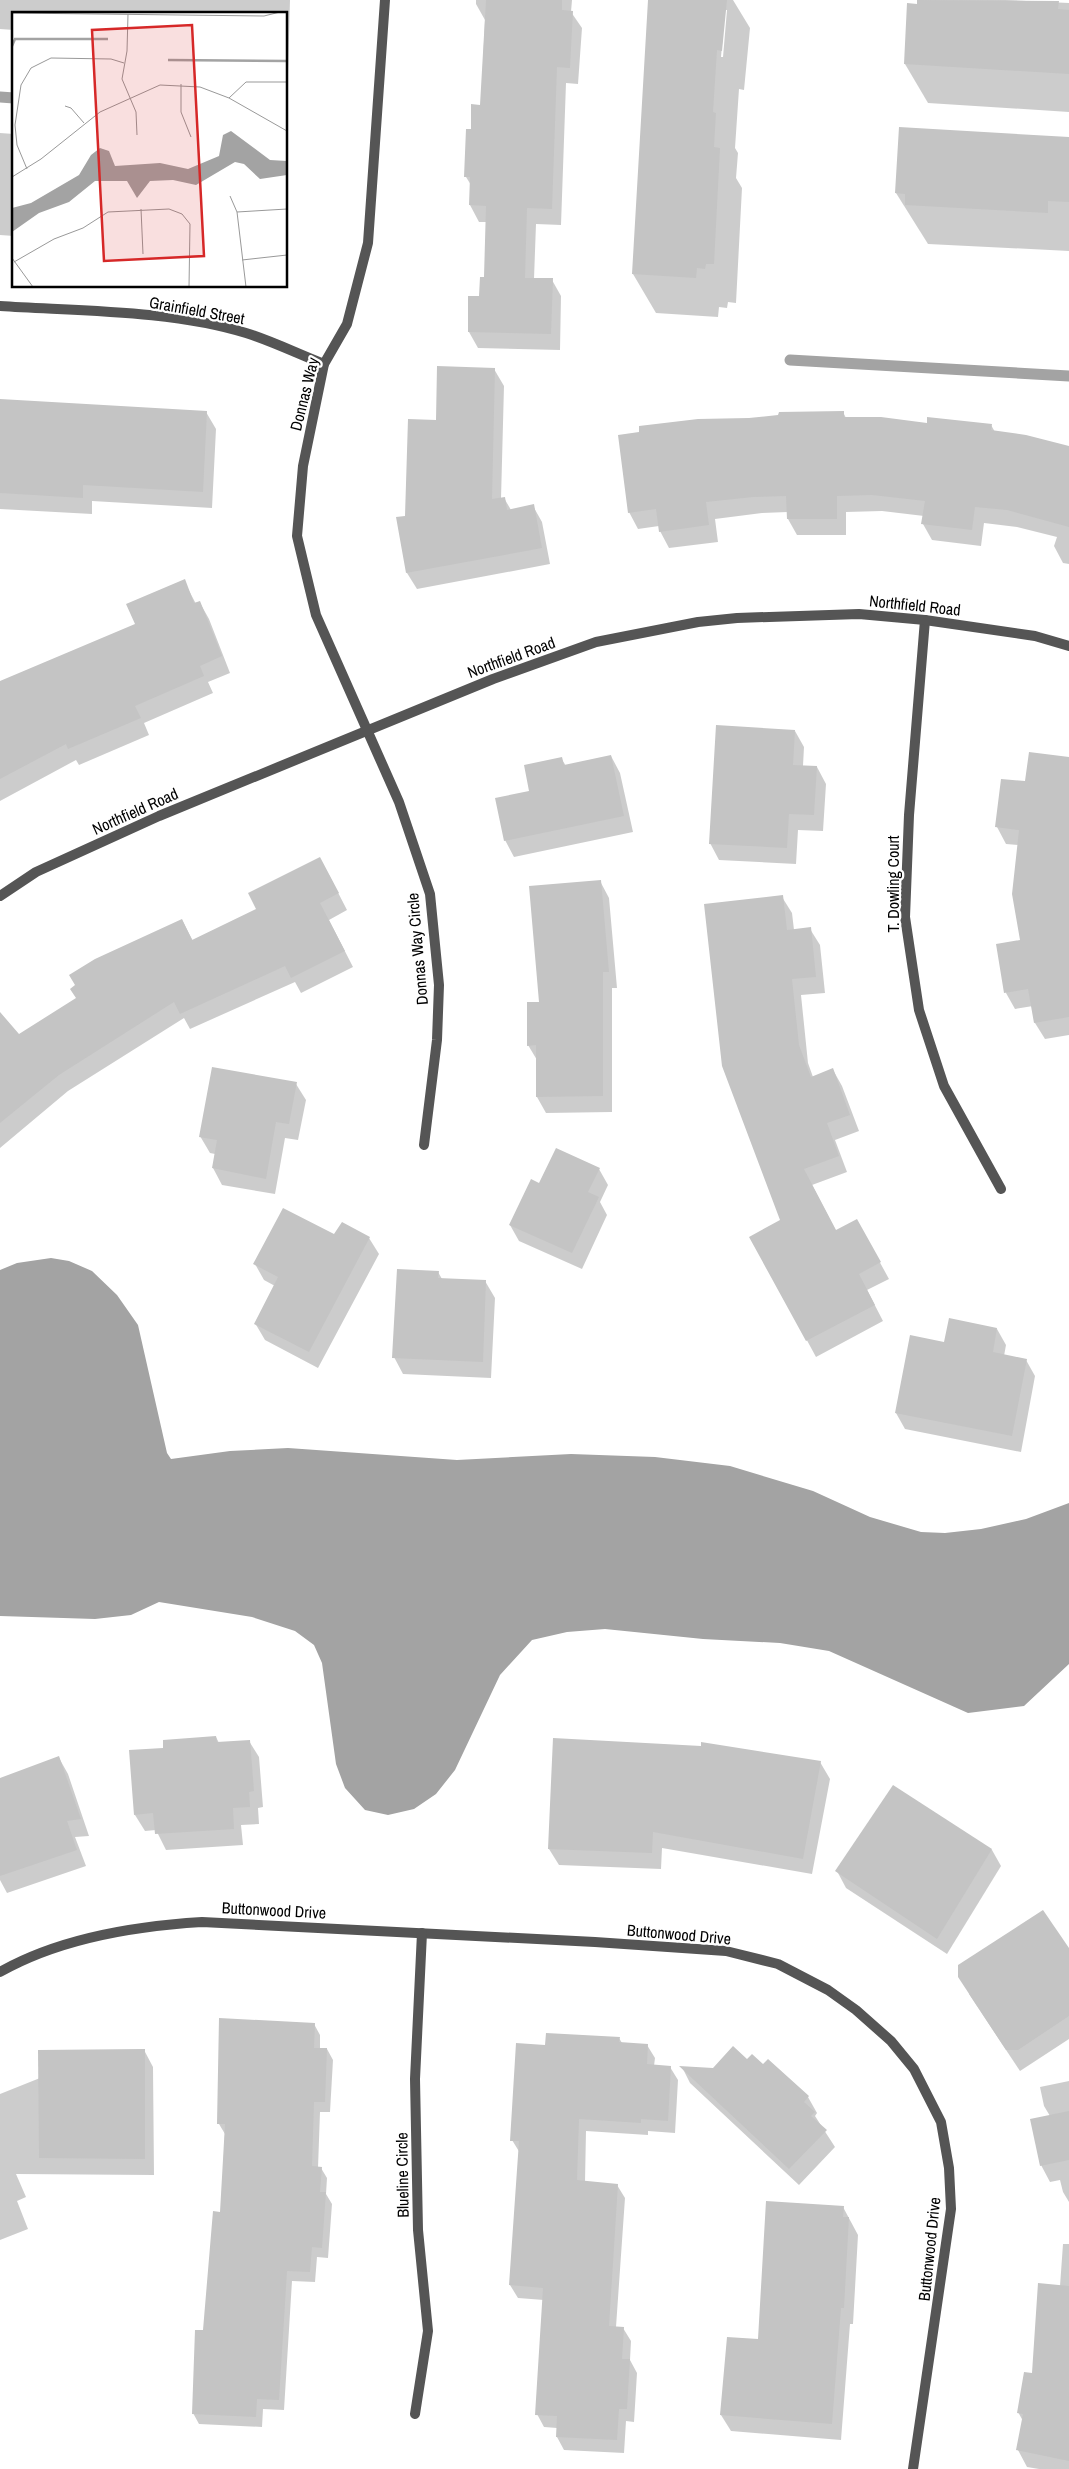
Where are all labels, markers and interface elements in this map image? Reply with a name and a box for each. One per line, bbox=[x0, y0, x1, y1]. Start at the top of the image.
inset map bbox=[12, 12, 288, 288]
street label: Grainfield Street bbox=[148, 291, 247, 329]
street label: Donnas Way bbox=[284, 355, 324, 433]
street label: Northfield Road bbox=[868, 589, 962, 621]
street label: Northfield Road bbox=[464, 631, 558, 683]
street label: Northfield Road bbox=[89, 782, 181, 840]
street label: T. Dowling Court bbox=[882, 835, 904, 932]
street label: Donnas Way Circle bbox=[401, 892, 433, 1006]
street label: Buttonwood Drive bbox=[221, 1896, 327, 1924]
street label: Buttonwood Drive bbox=[626, 1918, 732, 1950]
street label: Blueline Circle bbox=[390, 2132, 414, 2218]
street label: Buttonwood Drive bbox=[913, 2196, 945, 2302]

